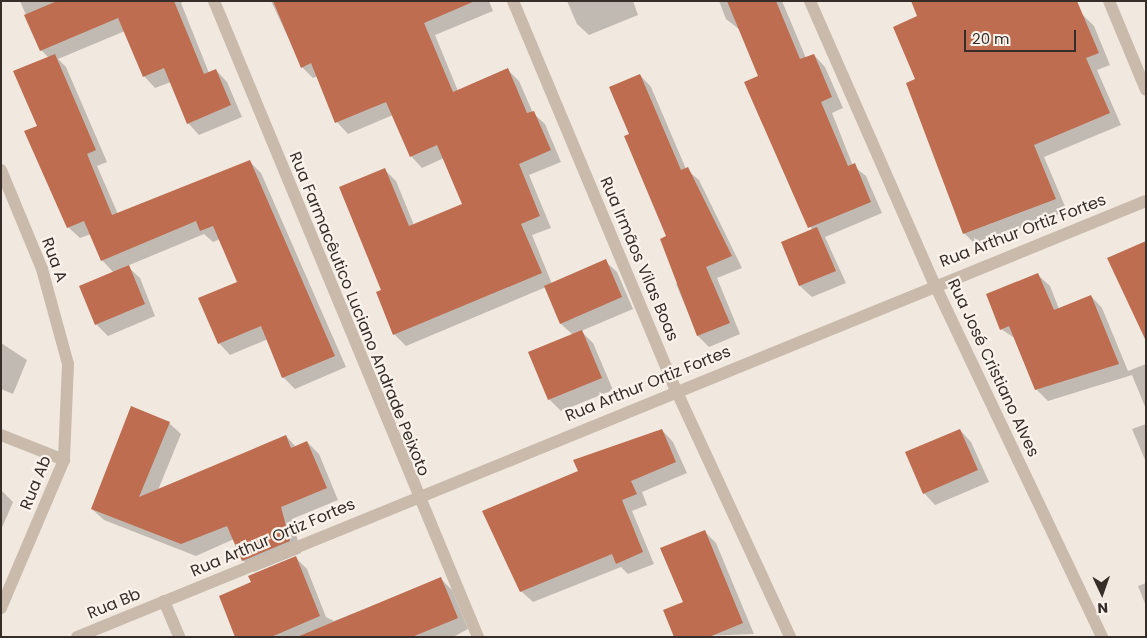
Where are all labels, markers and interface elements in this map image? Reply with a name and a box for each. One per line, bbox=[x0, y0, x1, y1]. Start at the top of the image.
scale bar bbox=[967, 20, 1080, 52]
text: 20 m bbox=[972, 28, 1010, 49]
street label: Rua Farmacêutico Luciano Andrade Peixoto bbox=[285, 149, 433, 479]
street label: Rua Irmãos Vilas Boas bbox=[596, 174, 682, 344]
street label: Rua Arthur Ortiz Fortes bbox=[937, 190, 1109, 272]
street label: Rua A bbox=[37, 235, 71, 285]
street label: Rua José Cristiano Alves bbox=[943, 276, 1043, 460]
street label: Rua Arthur Ortiz Fortes bbox=[563, 342, 733, 426]
street label: Rua Ab bbox=[16, 453, 56, 513]
street label: Rua Arthur Ortiz Fortes bbox=[188, 495, 358, 581]
north arrow bbox=[1077, 568, 1127, 618]
street label: Rua Bb bbox=[85, 585, 143, 623]
text: N bbox=[1097, 598, 1109, 618]

